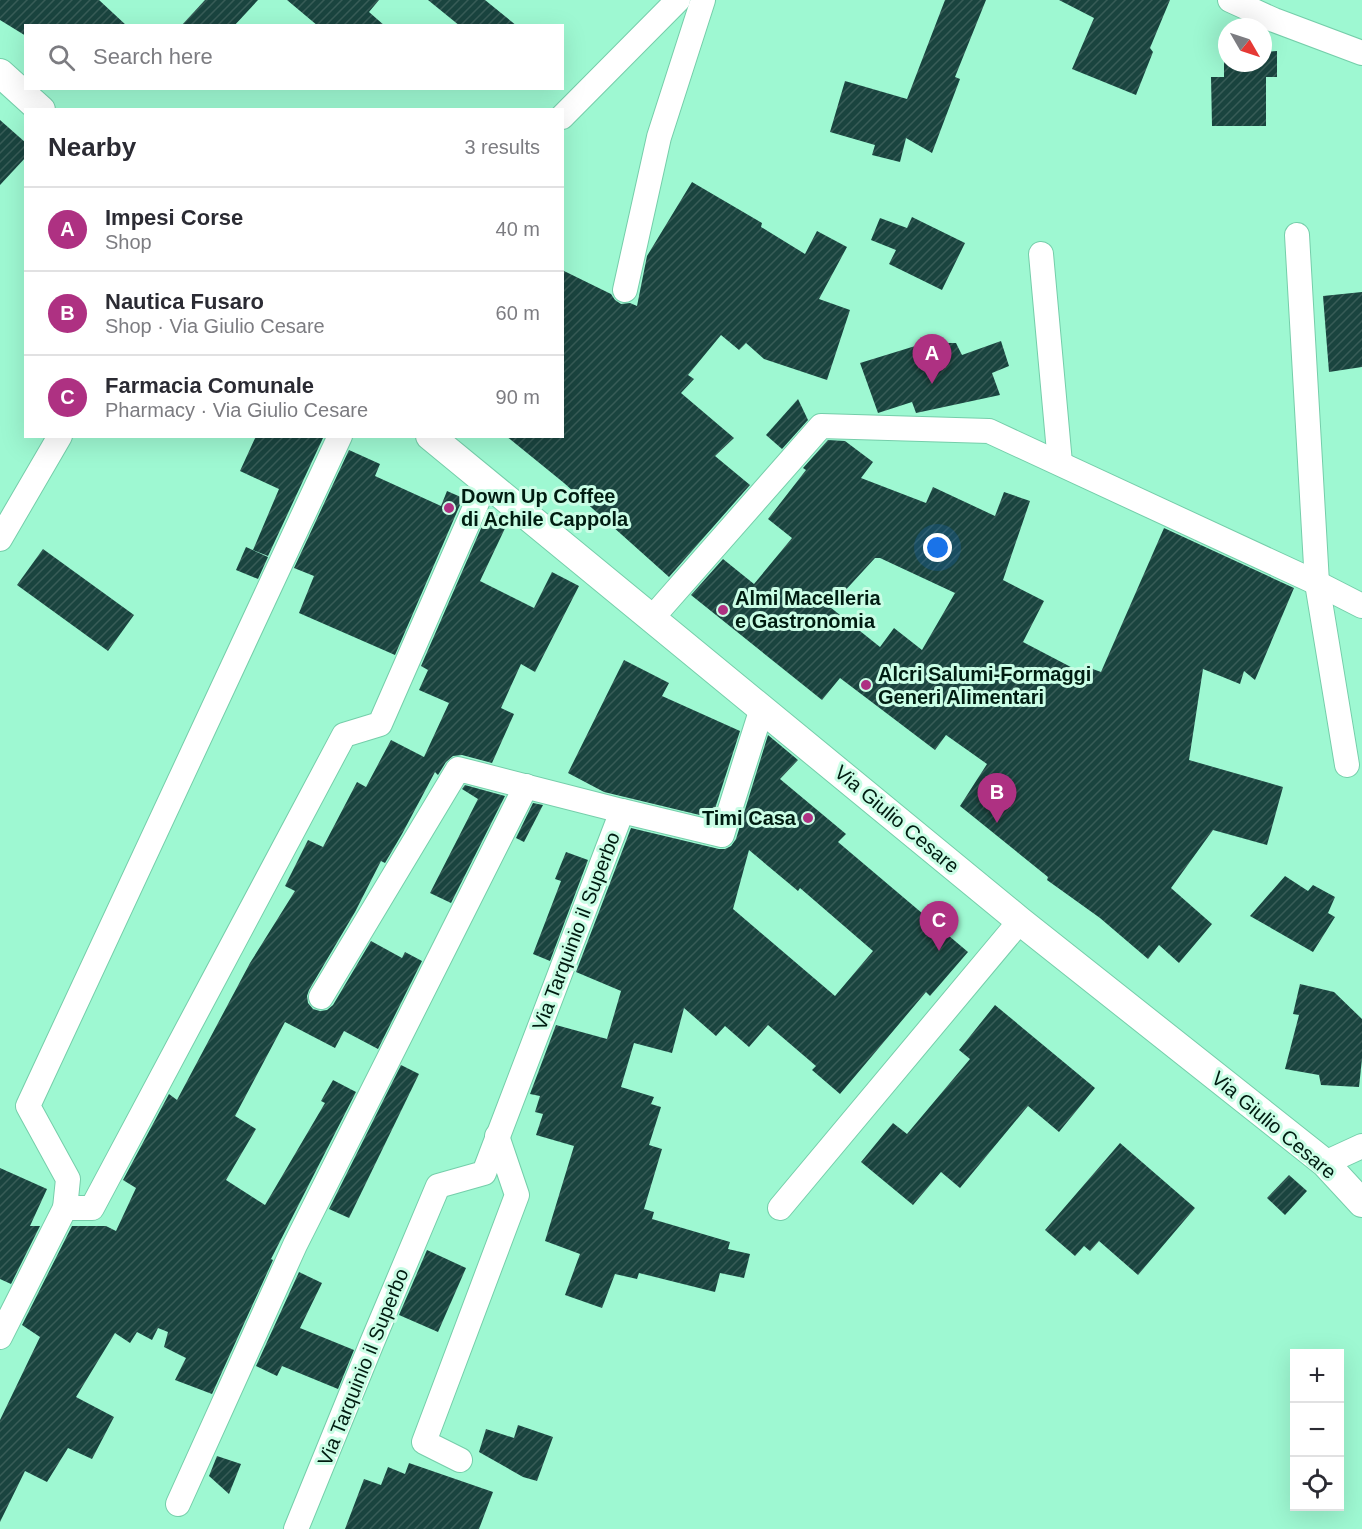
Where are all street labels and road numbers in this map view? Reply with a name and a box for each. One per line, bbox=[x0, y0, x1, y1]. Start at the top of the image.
street label: Via Giulio Cesare bbox=[830, 761, 964, 877]
street label: Via Tarquinio il Superbo bbox=[528, 829, 624, 1033]
street label: Via Giulio Cesare bbox=[1207, 1067, 1341, 1183]
street label: Via Tarquinio il Superbo bbox=[313, 1265, 413, 1469]

